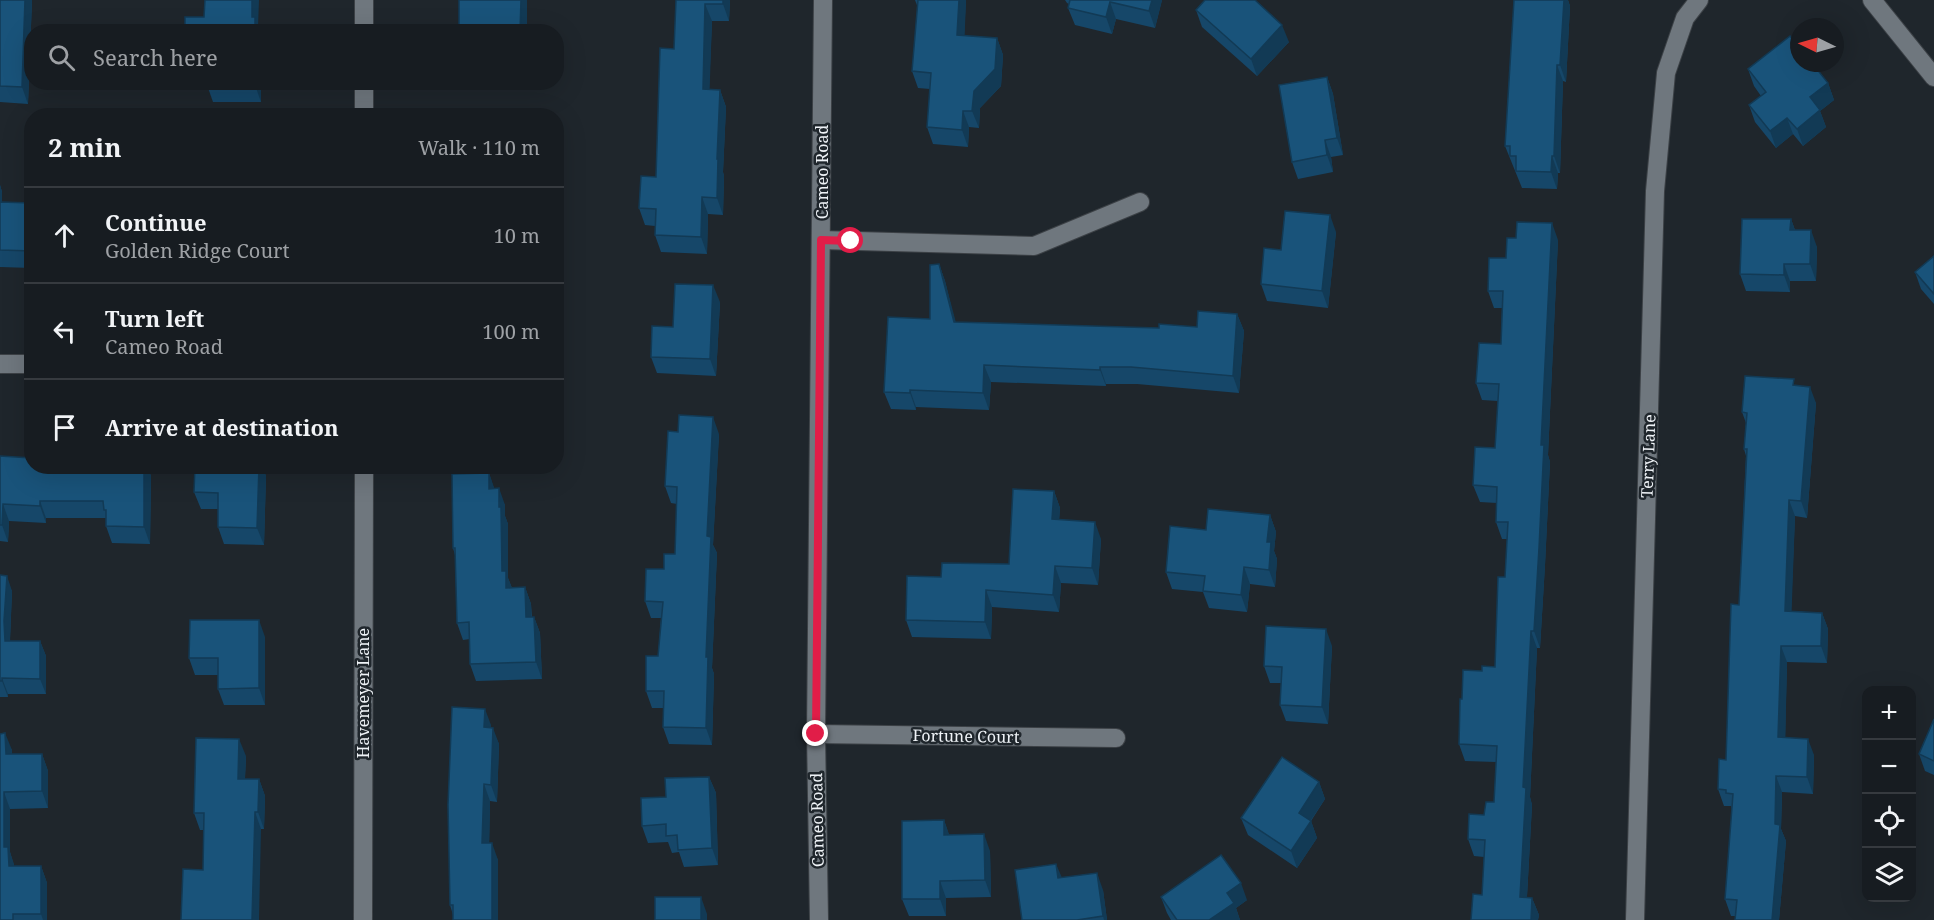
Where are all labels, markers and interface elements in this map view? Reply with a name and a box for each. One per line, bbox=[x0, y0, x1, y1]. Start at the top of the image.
north arrow bbox=[1790, 18, 1844, 72]
search box bbox=[24, 24, 564, 90]
icon: search bbox=[45, 41, 78, 74]
text: Search here bbox=[93, 42, 218, 72]
street label: Cameo Road bbox=[811, 125, 833, 219]
text: 2 min bbox=[48, 129, 122, 165]
text: Walk · 110 m bbox=[418, 134, 540, 161]
text: Continue bbox=[105, 207, 207, 237]
icon: ahead bbox=[48, 219, 81, 252]
text: 10 m bbox=[494, 222, 540, 249]
route start bbox=[837, 227, 863, 253]
text: Golden Ridge Court bbox=[105, 237, 290, 264]
text: Turn left bbox=[105, 303, 204, 333]
icon: left bbox=[48, 315, 81, 348]
text: 100 m bbox=[482, 318, 540, 345]
text: Cameo Road bbox=[105, 333, 223, 360]
icon: arrive bbox=[48, 411, 81, 444]
text: Arrive at destination bbox=[105, 412, 339, 442]
street label: Terry Lane bbox=[1636, 414, 1660, 498]
street label: Havemeyer Lane bbox=[352, 628, 374, 758]
map controls bbox=[1862, 686, 1916, 902]
button: + bbox=[1862, 686, 1916, 740]
route end bbox=[802, 720, 828, 746]
street label: Fortune Court bbox=[912, 724, 1020, 748]
button: − bbox=[1862, 740, 1916, 794]
street label: Cameo Road bbox=[805, 772, 829, 867]
button: locate bbox=[1862, 794, 1916, 848]
button: layers bbox=[1862, 848, 1916, 902]

